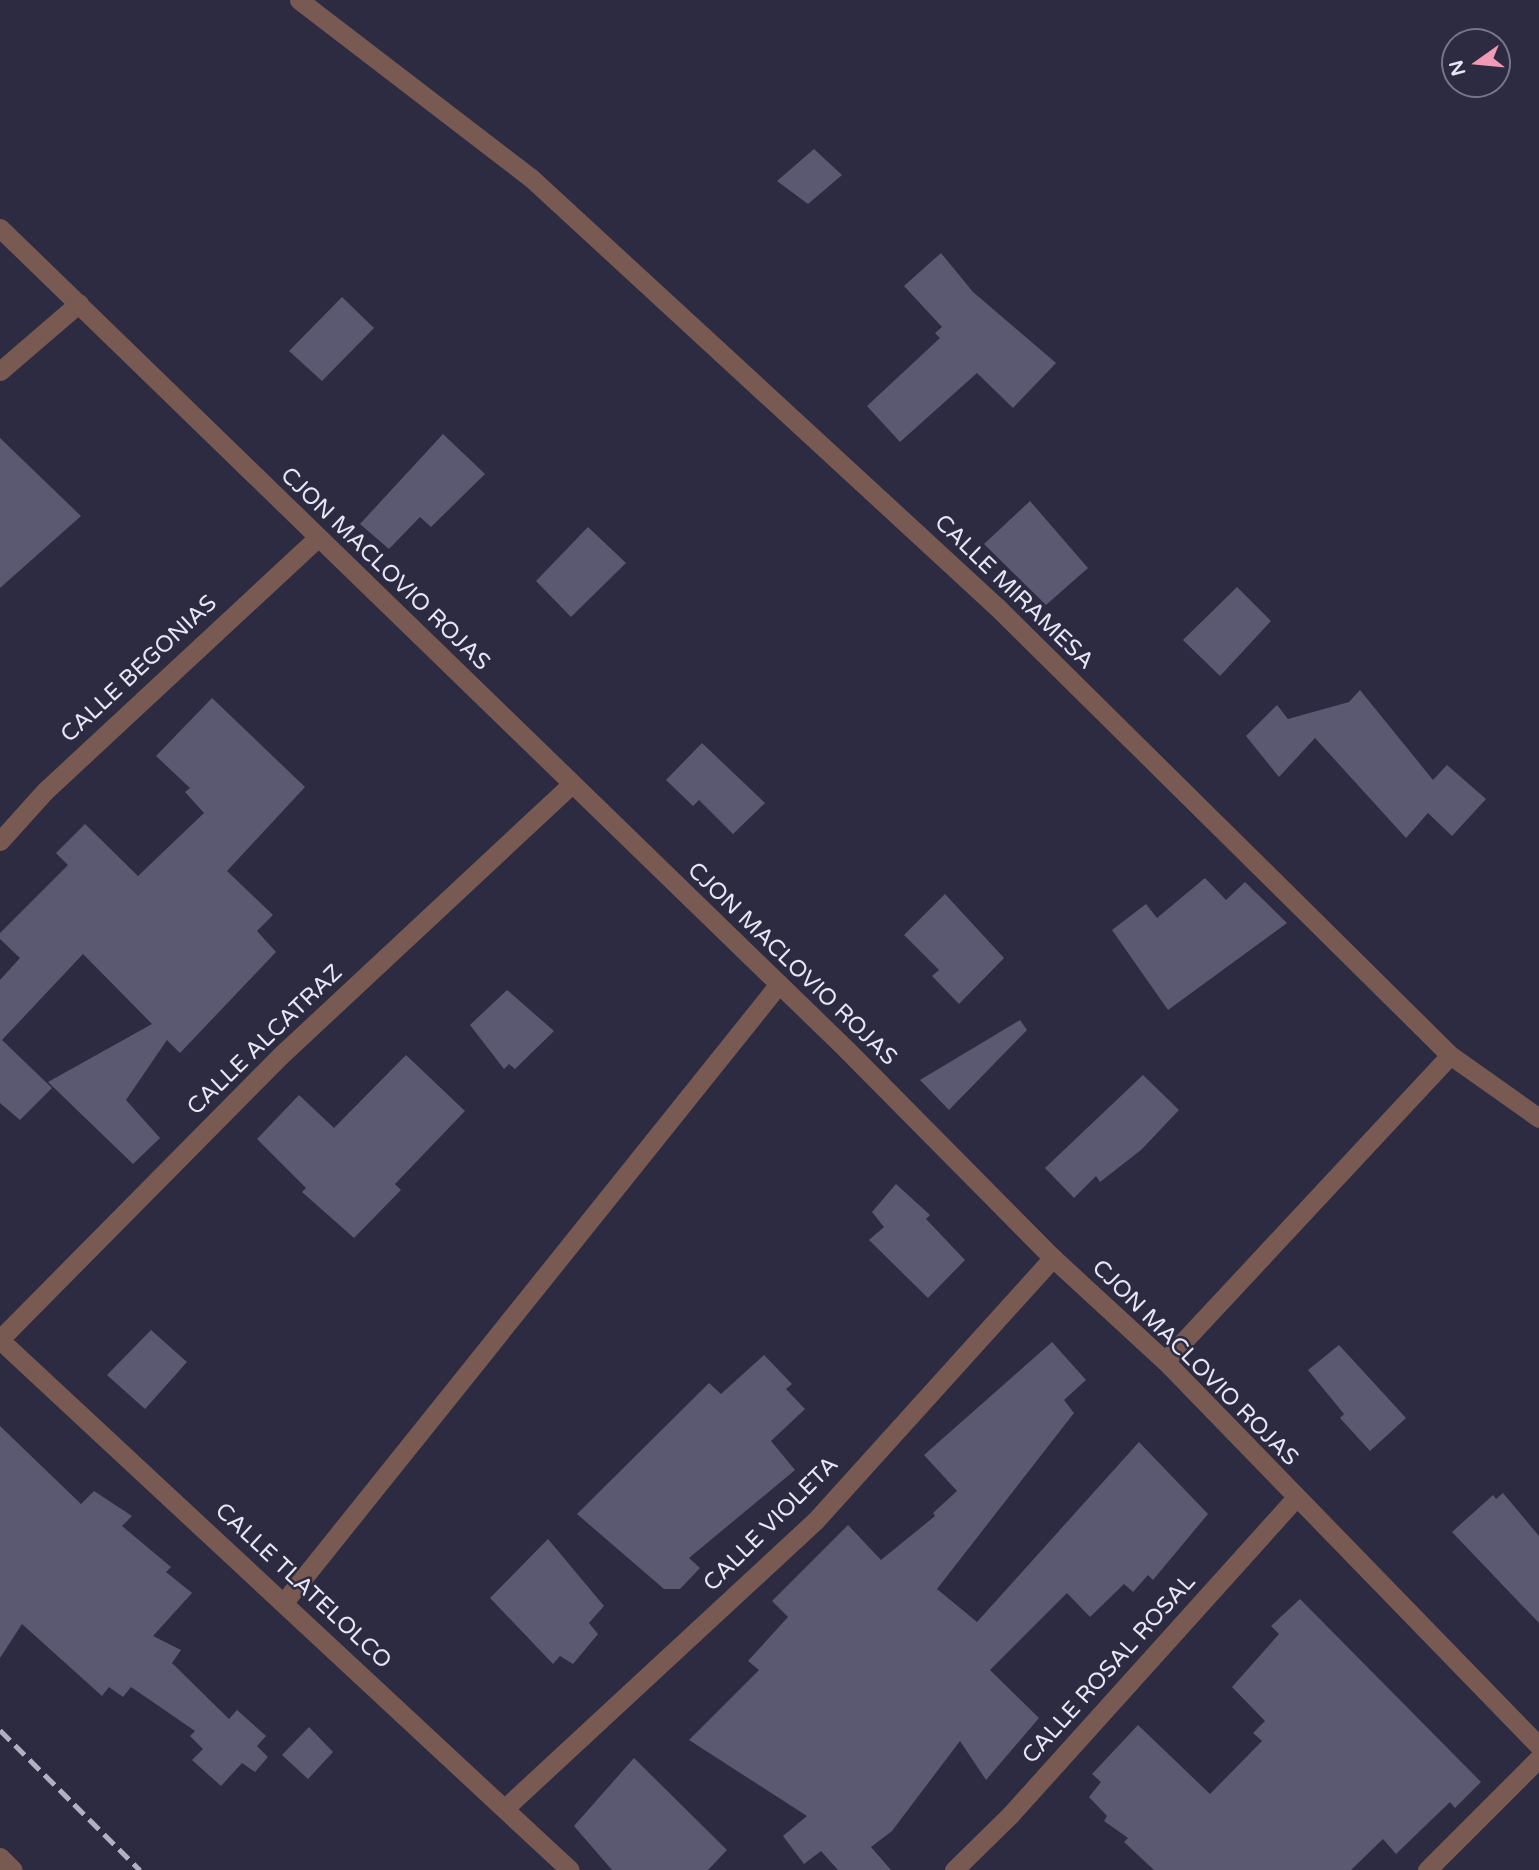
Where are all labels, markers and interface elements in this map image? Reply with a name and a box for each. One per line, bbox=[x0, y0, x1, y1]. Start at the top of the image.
north arrow bbox=[1441, 28, 1511, 98]
text: N bbox=[1445, 58, 1470, 78]
street label: CJON MACLOVIO ROJAS bbox=[275, 462, 495, 676]
street label: CALLE MIRAMESA bbox=[929, 509, 1099, 675]
street label: CALLE BEGONIAS bbox=[55, 590, 223, 748]
street label: CJON MACLOVIO ROJAS bbox=[682, 857, 902, 1071]
street label: CALLE ALCATRAZ bbox=[182, 959, 348, 1121]
street label: CJON MACLOVIO ROJAS bbox=[1086, 1254, 1304, 1472]
street label: CALLE VIOLETA bbox=[698, 1451, 844, 1597]
street label: CALLE TLATELOLCO bbox=[209, 1497, 397, 1675]
street label: CALLE ROSAL ROSAL bbox=[1017, 1569, 1201, 1769]

